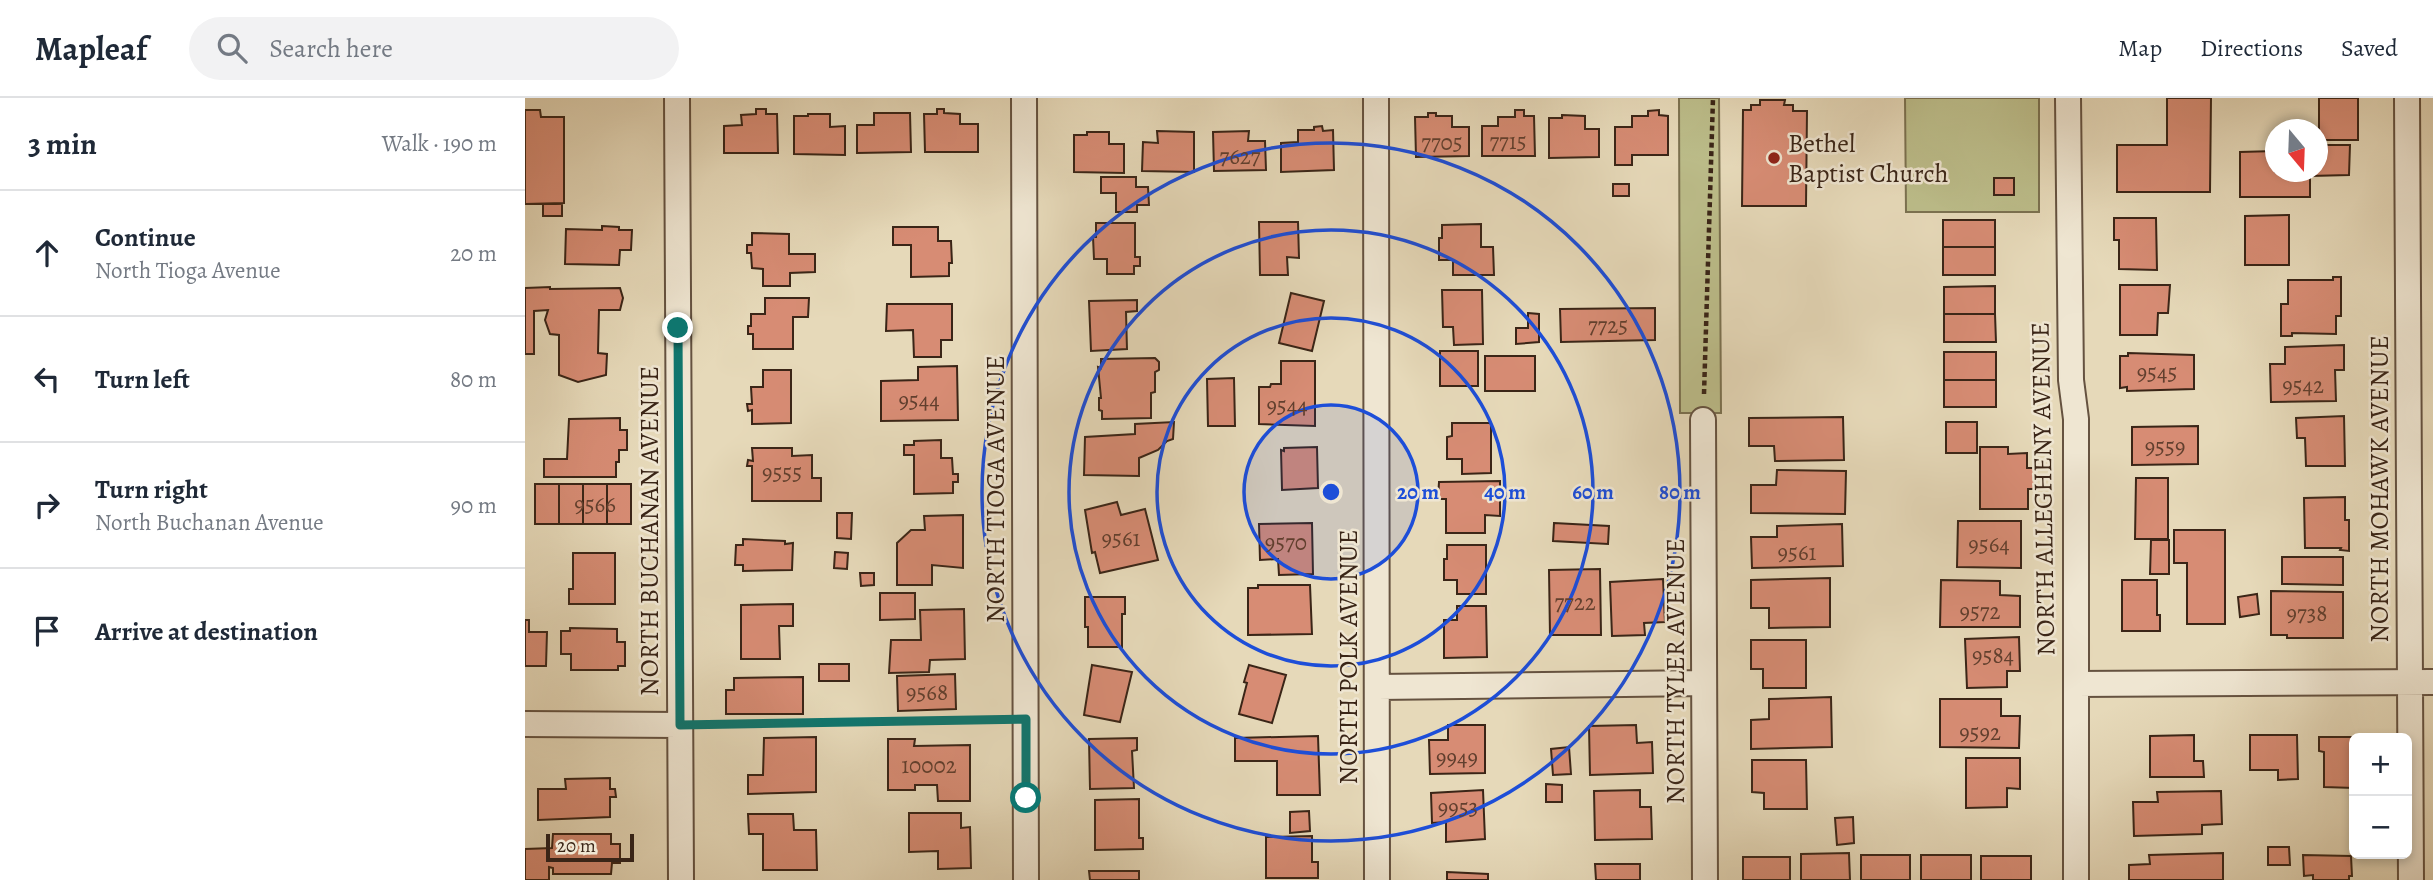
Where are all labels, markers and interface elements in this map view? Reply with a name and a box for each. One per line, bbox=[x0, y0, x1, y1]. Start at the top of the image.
search box bbox=[189, 17, 679, 80]
text: Mapleaf bbox=[35, 26, 147, 71]
icon: search bbox=[213, 29, 251, 67]
text: Search here bbox=[269, 31, 393, 66]
text: Map bbox=[2118, 32, 2162, 64]
text: Directions bbox=[2200, 32, 2303, 64]
text: Saved bbox=[2341, 32, 2398, 64]
north arrow bbox=[2265, 119, 2328, 182]
text: 3 min bbox=[28, 124, 97, 164]
house number: 7715 bbox=[1489, 126, 1527, 157]
place label: Bethel Baptist Church bbox=[1788, 126, 1948, 191]
house number: 7705 bbox=[1421, 127, 1463, 158]
text: Walk · 190 m bbox=[382, 128, 497, 159]
house number: 7627 bbox=[1220, 141, 1261, 172]
marker: Bethel Baptist Church bbox=[1766, 150, 1782, 166]
text: Continue bbox=[95, 220, 196, 255]
icon: ahead bbox=[28, 234, 66, 272]
text: 20 m bbox=[450, 238, 497, 269]
text: North Tioga Avenue bbox=[95, 255, 281, 286]
house number: 7725 bbox=[1588, 310, 1628, 341]
route end bbox=[662, 312, 693, 343]
street label: NORTH ALLEGHENY AVENUE bbox=[2023, 322, 2063, 656]
street label: NORTH MOHAWK AVENUE bbox=[2362, 335, 2397, 643]
street label: NORTH TIOGA AVENUE bbox=[978, 355, 1013, 623]
house number: 9545 bbox=[2137, 357, 2177, 388]
icon: left bbox=[28, 360, 66, 398]
text: Turn left bbox=[95, 362, 190, 397]
text: 80 m bbox=[450, 364, 497, 395]
street label: NORTH BUCHANAN AVENUE bbox=[632, 366, 667, 696]
house number: 9542 bbox=[2282, 370, 2324, 401]
house number: 9544 bbox=[898, 385, 940, 416]
house number: 9544 bbox=[1266, 390, 1308, 421]
house number: 9559 bbox=[2145, 431, 2185, 462]
house number: 9555 bbox=[762, 457, 802, 488]
text: Turn right bbox=[95, 472, 208, 507]
text: 20 m bbox=[1397, 478, 1439, 506]
text: 40 m bbox=[1484, 478, 1526, 506]
text: 60 m bbox=[1572, 478, 1614, 506]
text: 80 m bbox=[1659, 478, 1701, 506]
centre of rings bbox=[1319, 480, 1343, 504]
icon: right bbox=[28, 486, 66, 524]
house number: 9566 bbox=[574, 489, 616, 520]
text: 90 m bbox=[451, 490, 497, 521]
text: North Buchanan Avenue bbox=[95, 507, 324, 538]
house number: 9561 bbox=[1102, 523, 1141, 554]
house number: 9570 bbox=[1265, 527, 1307, 558]
street label: NORTH POLK AVENUE bbox=[1331, 529, 1366, 785]
house number: 9564 bbox=[1968, 529, 2010, 560]
house number: 9561 bbox=[1778, 537, 1817, 568]
street label: NORTH TYLER AVENUE bbox=[1658, 538, 1693, 804]
house number: 7722 bbox=[1554, 587, 1596, 618]
house number: 9572 bbox=[1960, 596, 2001, 627]
house number: 9738 bbox=[2287, 598, 2327, 629]
icon: arrive bbox=[28, 612, 66, 650]
text: Arrive at destination bbox=[95, 614, 318, 649]
house number: 9584 bbox=[1972, 640, 2014, 671]
house number: 9568 bbox=[906, 677, 948, 708]
house number: 9592 bbox=[1959, 717, 2001, 748]
map controls bbox=[2349, 733, 2412, 859]
button: + bbox=[2349, 733, 2412, 796]
house number: 9949 bbox=[1436, 742, 1478, 773]
house number: 10002 bbox=[901, 750, 957, 781]
route start bbox=[1010, 782, 1041, 813]
house number: 9953 bbox=[1438, 792, 1478, 823]
button: − bbox=[2349, 796, 2412, 859]
scale bar bbox=[546, 831, 633, 863]
text: 20 m bbox=[557, 833, 596, 859]

